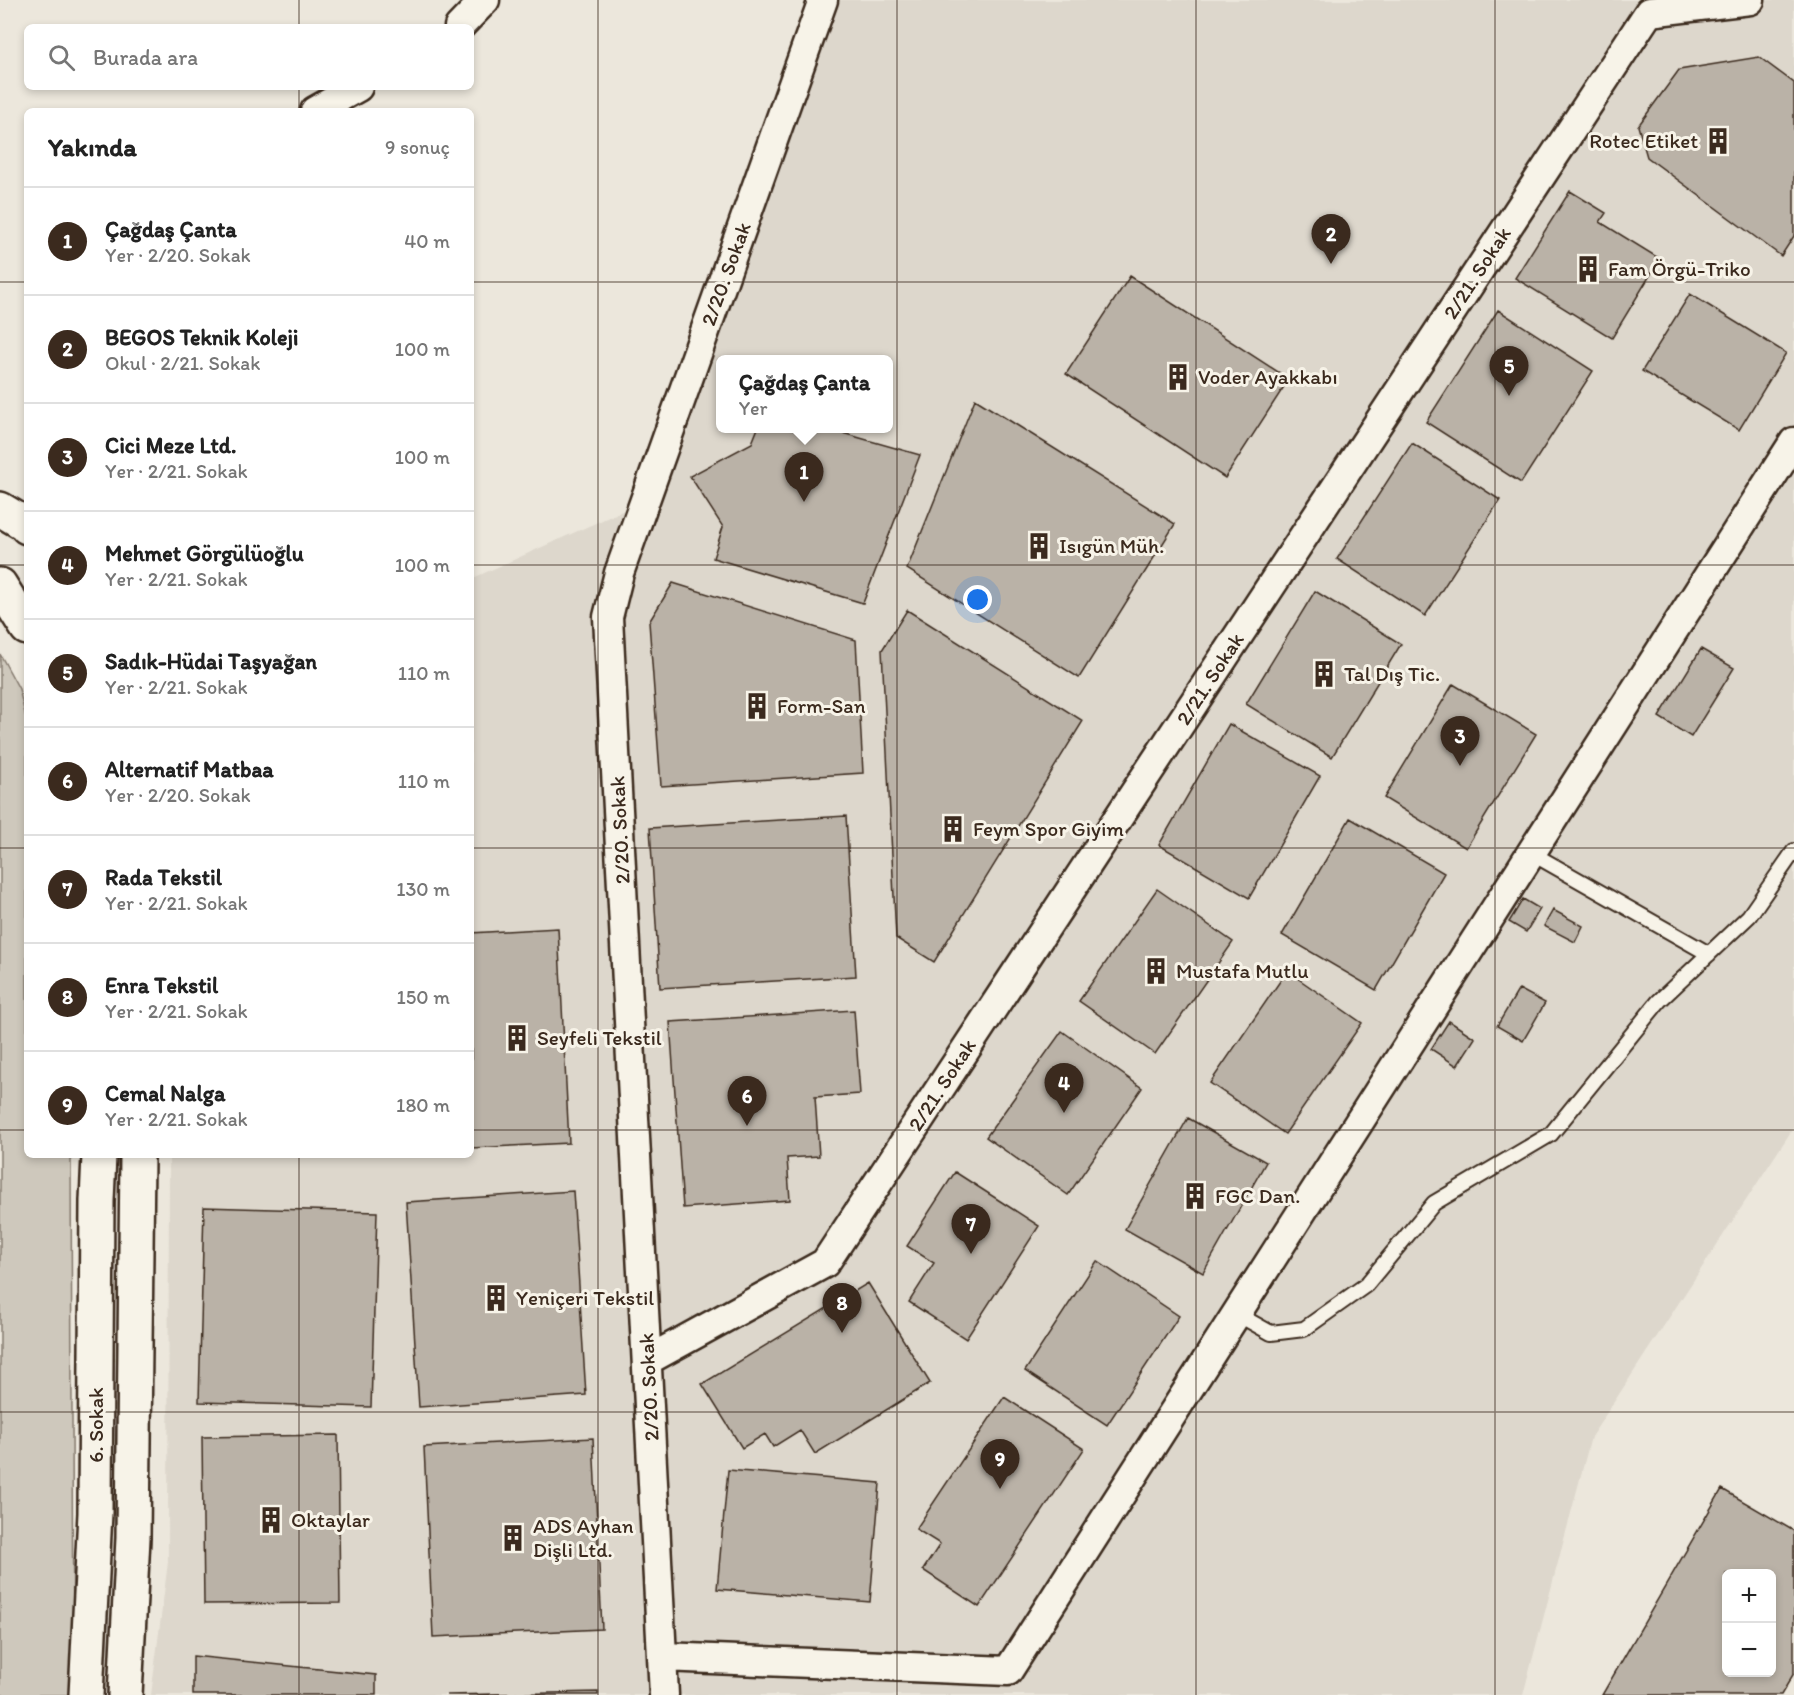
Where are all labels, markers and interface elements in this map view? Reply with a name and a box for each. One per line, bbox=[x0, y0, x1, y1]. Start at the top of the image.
search box bbox=[24, 24, 474, 90]
icon: search bbox=[45, 41, 78, 74]
text: Burada ara bbox=[93, 44, 198, 71]
building icon: Rotec Etiket bbox=[1703, 126, 1733, 156]
place label: Rotec Etiket bbox=[1589, 128, 1698, 153]
text: Yakında bbox=[48, 131, 137, 163]
text: 9 sonuç bbox=[385, 135, 450, 159]
pin: 2 bbox=[1312, 214, 1350, 264]
text: Çağdaş Çanta bbox=[105, 216, 237, 243]
street label: 2/20. Sokak bbox=[695, 218, 756, 329]
street label: 2/21. Sokak bbox=[1437, 222, 1516, 324]
text: 1 bbox=[63, 229, 72, 253]
text: 40 m bbox=[404, 229, 450, 253]
text: Yer · 2/20. Sokak bbox=[105, 243, 251, 267]
building icon: Fam Örgü-Triko bbox=[1573, 254, 1603, 284]
place label: Fam Örgü-Triko bbox=[1608, 256, 1751, 281]
text: BEGOS Teknik Koleji bbox=[105, 324, 298, 351]
text: 2 bbox=[62, 337, 73, 361]
text: 100 m bbox=[395, 337, 450, 361]
pin: 5 bbox=[1490, 346, 1528, 396]
text: Okul · 2/21. Sokak bbox=[105, 351, 260, 375]
popup bbox=[716, 355, 893, 433]
building icon: Voder Ayakkabı bbox=[1163, 362, 1193, 392]
place label: Voder Ayakkabı bbox=[1198, 364, 1338, 389]
text: Çağdaş Çanta bbox=[739, 369, 870, 396]
text: Yer bbox=[739, 396, 768, 420]
text: Cici Meze Ltd. bbox=[105, 432, 236, 459]
text: 3 bbox=[62, 445, 73, 469]
text: 100 m bbox=[395, 445, 450, 469]
pin: 1 bbox=[784, 452, 824, 502]
text: Yer · 2/21. Sokak bbox=[105, 459, 248, 483]
building icon: Isıgün Müh. bbox=[1024, 531, 1054, 561]
place label: Isıgün Müh. bbox=[1059, 533, 1164, 558]
text: Mehmet Görgülüoğlu bbox=[105, 540, 304, 567]
text: 4 bbox=[61, 553, 74, 577]
text: 100 m bbox=[395, 553, 450, 577]
text: Yer · 2/21. Sokak bbox=[105, 567, 248, 591]
your location bbox=[963, 585, 992, 614]
street label: 2/21. Sokak bbox=[1170, 628, 1249, 730]
text: Sadık-Hüdai Taşyağan bbox=[105, 648, 317, 675]
building icon: Tal Dış Tic. bbox=[1309, 659, 1339, 689]
text: 5 bbox=[62, 661, 73, 685]
text: 110 m bbox=[398, 661, 450, 685]
place label: Tal Dış Tic. bbox=[1344, 661, 1440, 686]
text: Yer · 2/21. Sokak bbox=[105, 675, 248, 699]
building icon: Form-San bbox=[742, 691, 772, 721]
place label: Form-San bbox=[777, 693, 866, 718]
pin: 3 bbox=[1440, 716, 1480, 766]
text: Alternatif Matbaa bbox=[105, 756, 274, 783]
text: 6 bbox=[62, 769, 73, 793]
text: 110 m bbox=[398, 769, 450, 793]
street label: 2/20. Sokak bbox=[604, 775, 635, 885]
text: Yer · 2/20. Sokak bbox=[105, 783, 251, 807]
building icon: Feym Spor Giyim bbox=[938, 814, 968, 844]
place label: Feym Spor Giyim bbox=[973, 816, 1124, 841]
text: Rada Tekstil bbox=[105, 864, 222, 891]
text: 7 bbox=[63, 877, 72, 901]
text: 130 m bbox=[396, 877, 450, 901]
text: Yer · 2/21. Sokak bbox=[105, 891, 248, 915]
building icon: Mustafa Mutlu bbox=[1141, 956, 1171, 986]
place label: Mustafa Mutlu bbox=[1176, 958, 1309, 983]
text: Enra Tekstil bbox=[105, 972, 218, 999]
text: 8 bbox=[62, 985, 73, 1009]
text: 150 m bbox=[397, 985, 450, 1009]
text: Yer · 2/21. Sokak bbox=[105, 999, 248, 1023]
building icon: Seyfeli Tekstil bbox=[502, 1023, 532, 1053]
place label: Seyfeli Tekstil bbox=[537, 1025, 662, 1050]
street label: 2/21. Sokak bbox=[902, 1034, 981, 1136]
pin: 4 bbox=[1044, 1064, 1084, 1113]
pin: 6 bbox=[728, 1076, 766, 1126]
text: Cemal Nalga bbox=[105, 1080, 225, 1107]
text: 9 bbox=[62, 1093, 73, 1117]
text: 180 m bbox=[396, 1093, 450, 1117]
text: Yer · 2/21. Sokak bbox=[105, 1107, 248, 1131]
building icon: FGC Dan. bbox=[1180, 1181, 1210, 1211]
place label: FGC Dan. bbox=[1215, 1183, 1300, 1208]
pin: 7 bbox=[952, 1204, 990, 1254]
building icon: Yeniçeri Tekstil bbox=[481, 1283, 511, 1313]
pin: 8 bbox=[822, 1284, 862, 1333]
place label: Yeniçeri Tekstil bbox=[516, 1285, 654, 1310]
street label: 2/20. Sokak bbox=[633, 1332, 664, 1442]
street label: 6. Sokak bbox=[83, 1387, 108, 1463]
pin: 9 bbox=[980, 1440, 1020, 1489]
building icon: Oktaylar bbox=[256, 1505, 286, 1535]
place label: Oktaylar bbox=[291, 1507, 370, 1532]
place label: ADS Ayhan Dişli Ltd. bbox=[533, 1513, 634, 1562]
building icon: ADS Ayhan Dişli Ltd. bbox=[498, 1523, 528, 1553]
map controls bbox=[1722, 1569, 1776, 1677]
button: + bbox=[1722, 1569, 1776, 1623]
button: − bbox=[1722, 1623, 1776, 1677]

